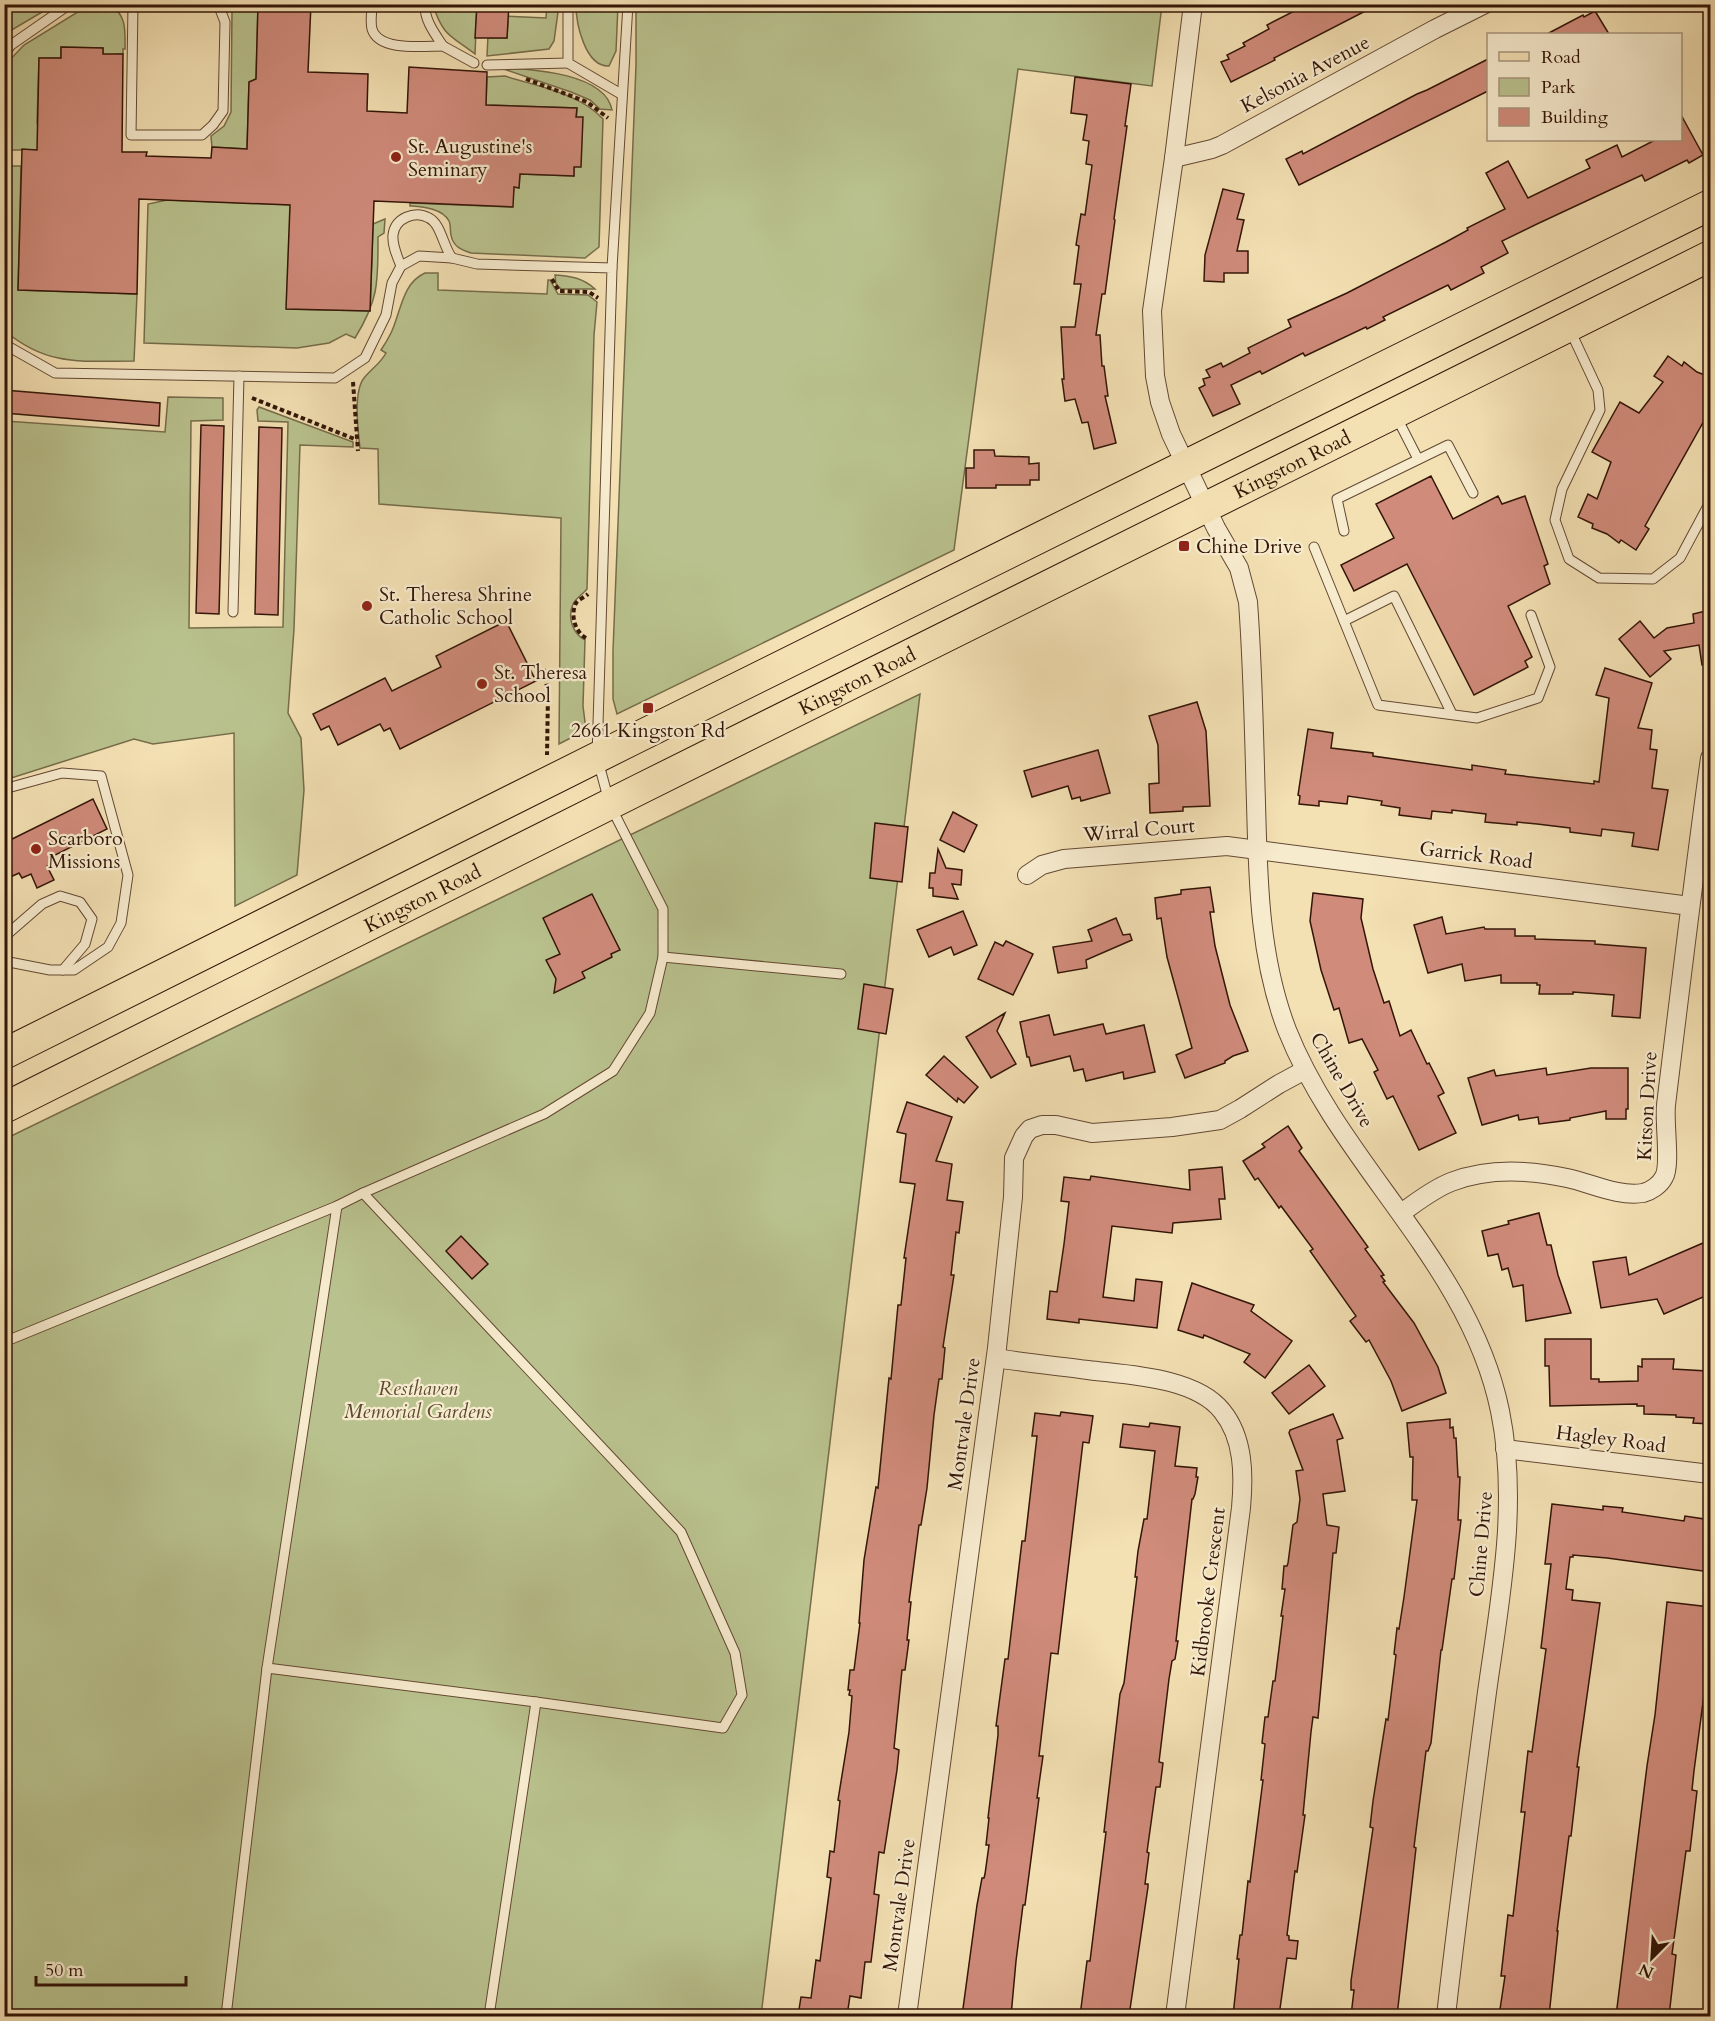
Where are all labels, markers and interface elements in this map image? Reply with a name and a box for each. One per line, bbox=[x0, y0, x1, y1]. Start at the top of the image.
street label: Kelsonia Avenue bbox=[1236, 29, 1374, 119]
legend bbox=[1487, 33, 1682, 141]
text: Road bbox=[1541, 45, 1581, 70]
text: Park bbox=[1541, 75, 1576, 100]
text: Building bbox=[1541, 105, 1609, 130]
place label: St. Augustine's Seminary bbox=[408, 133, 533, 183]
marker: St. Augustine's Seminary bbox=[389, 150, 403, 164]
street label: Kingston Road bbox=[1229, 423, 1356, 505]
place label: Chine Drive bbox=[1196, 533, 1302, 560]
marker: Chine Drive bbox=[1177, 539, 1191, 553]
place label: St. Theresa Shrine Catholic School bbox=[379, 581, 532, 631]
marker: St. Theresa Shrine Catholic School bbox=[360, 599, 374, 613]
street label: Kingston Road bbox=[794, 640, 921, 721]
place label: St. Theresa School bbox=[494, 659, 588, 709]
marker: St. Theresa School bbox=[475, 677, 489, 691]
marker: 2661 Kingston Rd bbox=[641, 701, 655, 715]
place label: 2661 Kingston Rd bbox=[571, 717, 726, 744]
street label: Wirral Court bbox=[1081, 812, 1197, 848]
place label: Scarboro Missions bbox=[48, 825, 123, 875]
street label: Garrick Road bbox=[1418, 835, 1534, 875]
marker: Scarboro Missions bbox=[29, 842, 43, 856]
street label: Kingston Road bbox=[359, 857, 486, 939]
street label: Chine Drive bbox=[1304, 1027, 1380, 1133]
street label: Kitson Drive bbox=[1631, 1051, 1663, 1161]
street label: Montvale Drive bbox=[941, 1356, 987, 1492]
park label: Resthaven Memorial Gardens bbox=[344, 1375, 492, 1425]
street label: Hagley Road bbox=[1554, 1419, 1668, 1459]
street label: Chine Drive bbox=[1463, 1490, 1499, 1598]
street label: Kidbrooke Crescent bbox=[1184, 1505, 1232, 1678]
street label: Montvale Drive bbox=[876, 1837, 922, 1973]
north arrow bbox=[1622, 1928, 1682, 1988]
scale bar bbox=[36, 1949, 186, 1987]
text: 50 m bbox=[45, 1958, 84, 1983]
text: N bbox=[1635, 1958, 1657, 1984]

